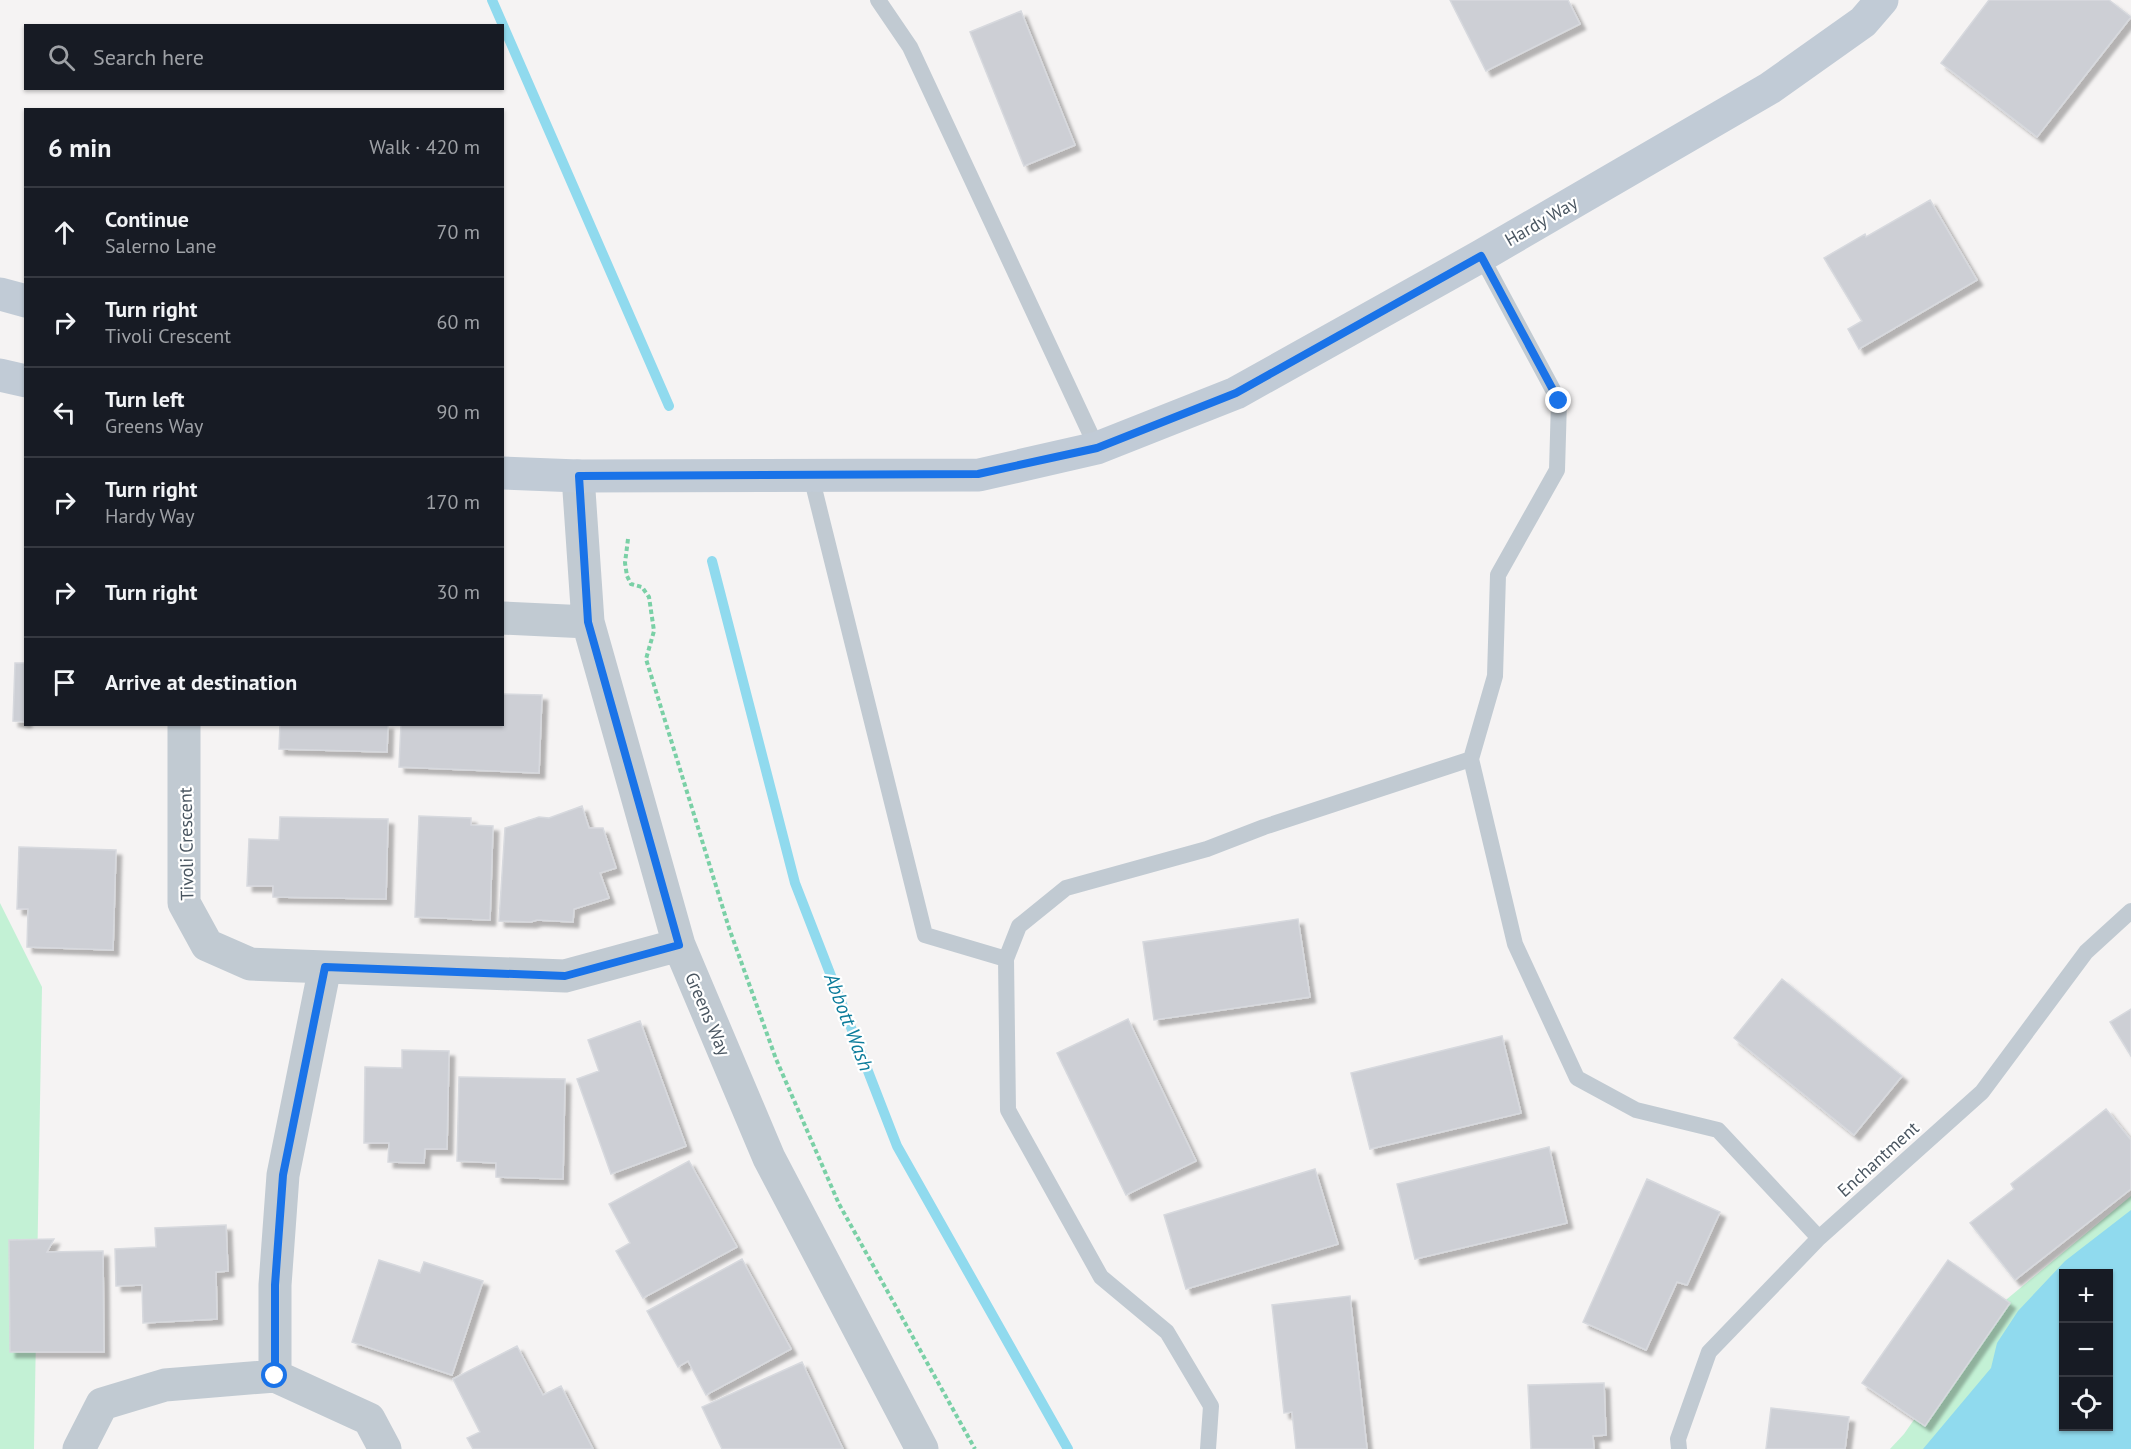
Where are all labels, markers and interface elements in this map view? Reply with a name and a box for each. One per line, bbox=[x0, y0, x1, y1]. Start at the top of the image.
search box bbox=[24, 24, 504, 90]
icon: search bbox=[45, 41, 78, 74]
text: Search here bbox=[93, 43, 204, 71]
text: 6 min bbox=[48, 131, 111, 164]
text: Walk · 420 m bbox=[369, 134, 480, 160]
street label: Hardy Way bbox=[1500, 191, 1582, 251]
text: Continue bbox=[105, 205, 189, 233]
icon: ahead bbox=[48, 216, 81, 249]
text: 70 m bbox=[437, 219, 480, 245]
text: Salerno Lane bbox=[105, 233, 216, 259]
text: Turn right bbox=[105, 295, 197, 323]
icon: right bbox=[48, 306, 81, 339]
text: 60 m bbox=[437, 309, 480, 335]
text: Tivoli Crescent bbox=[105, 323, 231, 349]
text: Turn left bbox=[105, 385, 185, 413]
route end bbox=[1545, 387, 1571, 413]
icon: left bbox=[48, 396, 81, 429]
text: 90 m bbox=[437, 399, 480, 425]
text: Greens Way bbox=[105, 413, 203, 439]
text: Turn right bbox=[105, 475, 197, 503]
icon: right bbox=[48, 486, 81, 519]
text: 170 m bbox=[426, 489, 480, 515]
text: Hardy Way bbox=[105, 503, 194, 529]
icon: right bbox=[48, 576, 81, 609]
text: Turn right bbox=[105, 578, 197, 606]
text: 30 m bbox=[437, 579, 480, 605]
icon: arrive bbox=[48, 666, 81, 699]
text: Arrive at destination bbox=[105, 668, 297, 696]
street label: Tivoli Crescent bbox=[174, 787, 198, 901]
water label: Abbott Wash bbox=[818, 968, 880, 1075]
street label: Greens Way bbox=[680, 969, 736, 1060]
street label: Enchantment bbox=[1832, 1116, 1924, 1202]
map controls bbox=[2059, 1269, 2113, 1431]
button: + bbox=[2059, 1269, 2113, 1323]
button: − bbox=[2059, 1323, 2113, 1377]
route start bbox=[261, 1362, 287, 1388]
button: locate bbox=[2059, 1377, 2113, 1431]

